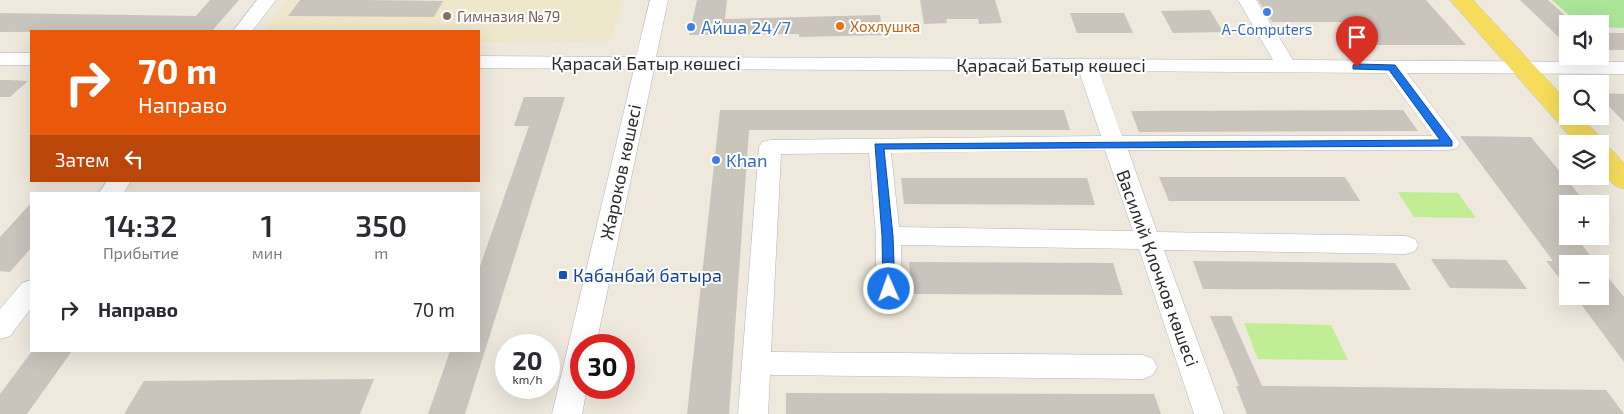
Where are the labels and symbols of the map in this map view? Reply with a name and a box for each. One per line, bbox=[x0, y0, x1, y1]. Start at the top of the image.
marker: A-Computers bbox=[1261, 6, 1273, 18]
place label: Гимназия №79 bbox=[457, 7, 560, 25]
marker: Гимназия №79 bbox=[441, 10, 453, 22]
place label: Айша 24/7 bbox=[701, 16, 791, 38]
pin bbox=[1336, 16, 1378, 67]
place label: Хохлушка bbox=[850, 17, 920, 36]
marker: Хохлушка bbox=[834, 20, 846, 32]
place label: A-Computers bbox=[1222, 20, 1312, 38]
marker: Айша 24/7 bbox=[685, 21, 697, 33]
street label: Қарасай Батыр көшесі bbox=[551, 52, 741, 74]
street label: Қарасай Батыр көшесі bbox=[956, 54, 1146, 76]
street label: Жароков көшесі bbox=[595, 102, 645, 242]
place label: Khan bbox=[726, 149, 767, 171]
marker: Khan bbox=[710, 154, 722, 166]
street label: Василий Клочков көшесі bbox=[1112, 167, 1204, 369]
position arrow bbox=[862, 262, 914, 314]
place label: Кабанбай батыра bbox=[573, 264, 722, 286]
marker: Кабанбай батыра bbox=[557, 269, 569, 281]
speed limit sign: 30 bbox=[570, 334, 635, 399]

